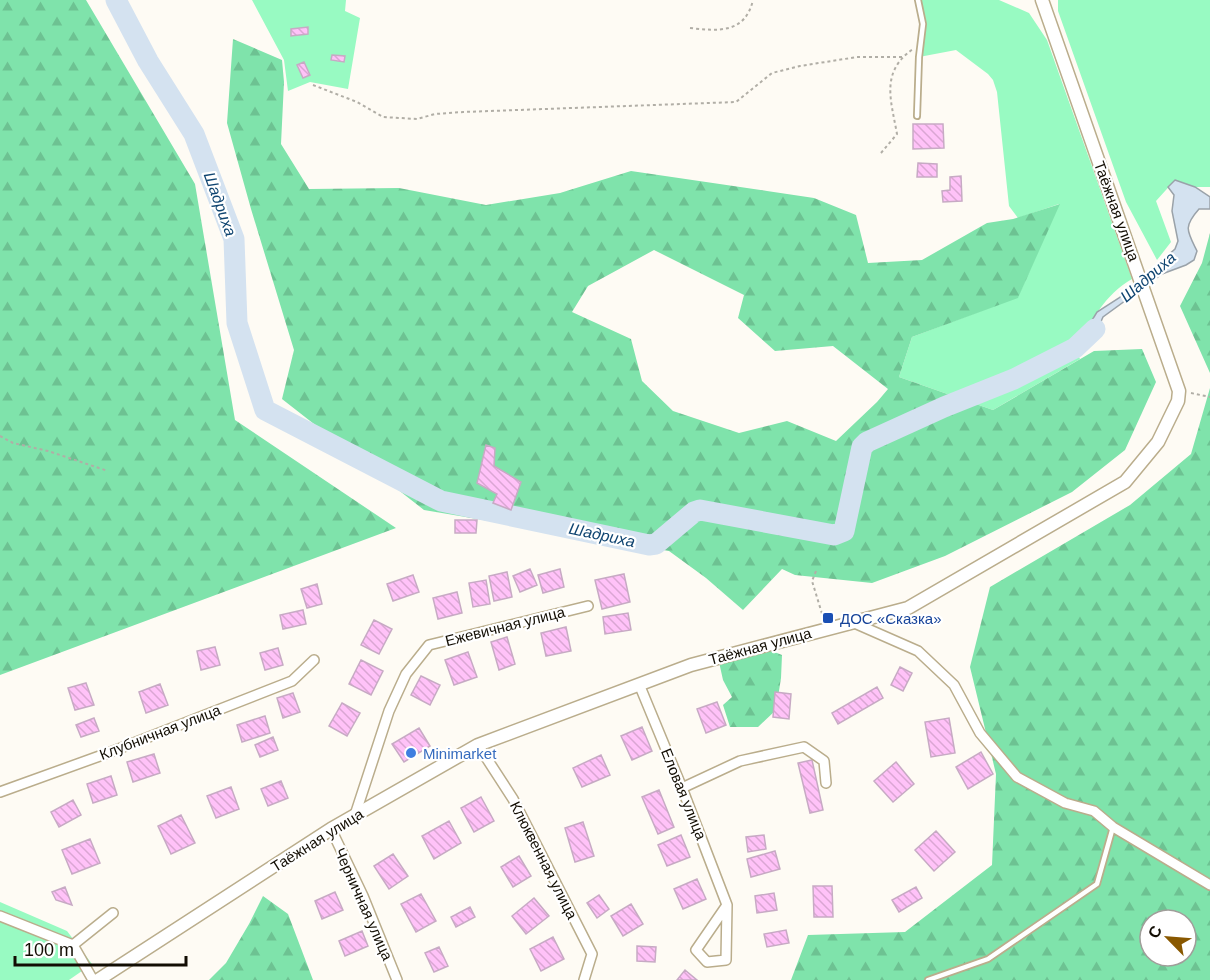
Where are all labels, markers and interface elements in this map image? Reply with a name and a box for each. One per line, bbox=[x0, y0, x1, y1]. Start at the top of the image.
street label: Таёжная улица bbox=[1091, 159, 1143, 264]
water label: Шадриха bbox=[201, 170, 239, 238]
water label: Шадриха bbox=[1117, 249, 1179, 305]
water label: Шадриха bbox=[567, 520, 637, 550]
street label: Ежевичная улица bbox=[443, 603, 567, 649]
place label: ДОС «Сказка» bbox=[840, 610, 942, 627]
marker: ДОС «Сказка» bbox=[821, 611, 835, 625]
street label: Таёжная улица bbox=[707, 624, 814, 668]
street label: Клубничная улица bbox=[97, 701, 224, 763]
place label: Minimarket bbox=[423, 745, 497, 762]
marker: Minimarket bbox=[404, 746, 418, 760]
street label: Еловая улица bbox=[658, 746, 710, 843]
street label: Клюквенная улица bbox=[507, 798, 581, 922]
street label: Таёжная улица bbox=[268, 805, 367, 875]
street label: Черничная улица bbox=[332, 845, 397, 963]
north arrow bbox=[1138, 908, 1198, 968]
text: С bbox=[1145, 923, 1165, 941]
scale bar bbox=[15, 929, 186, 967]
text: 100 m bbox=[24, 940, 74, 960]

